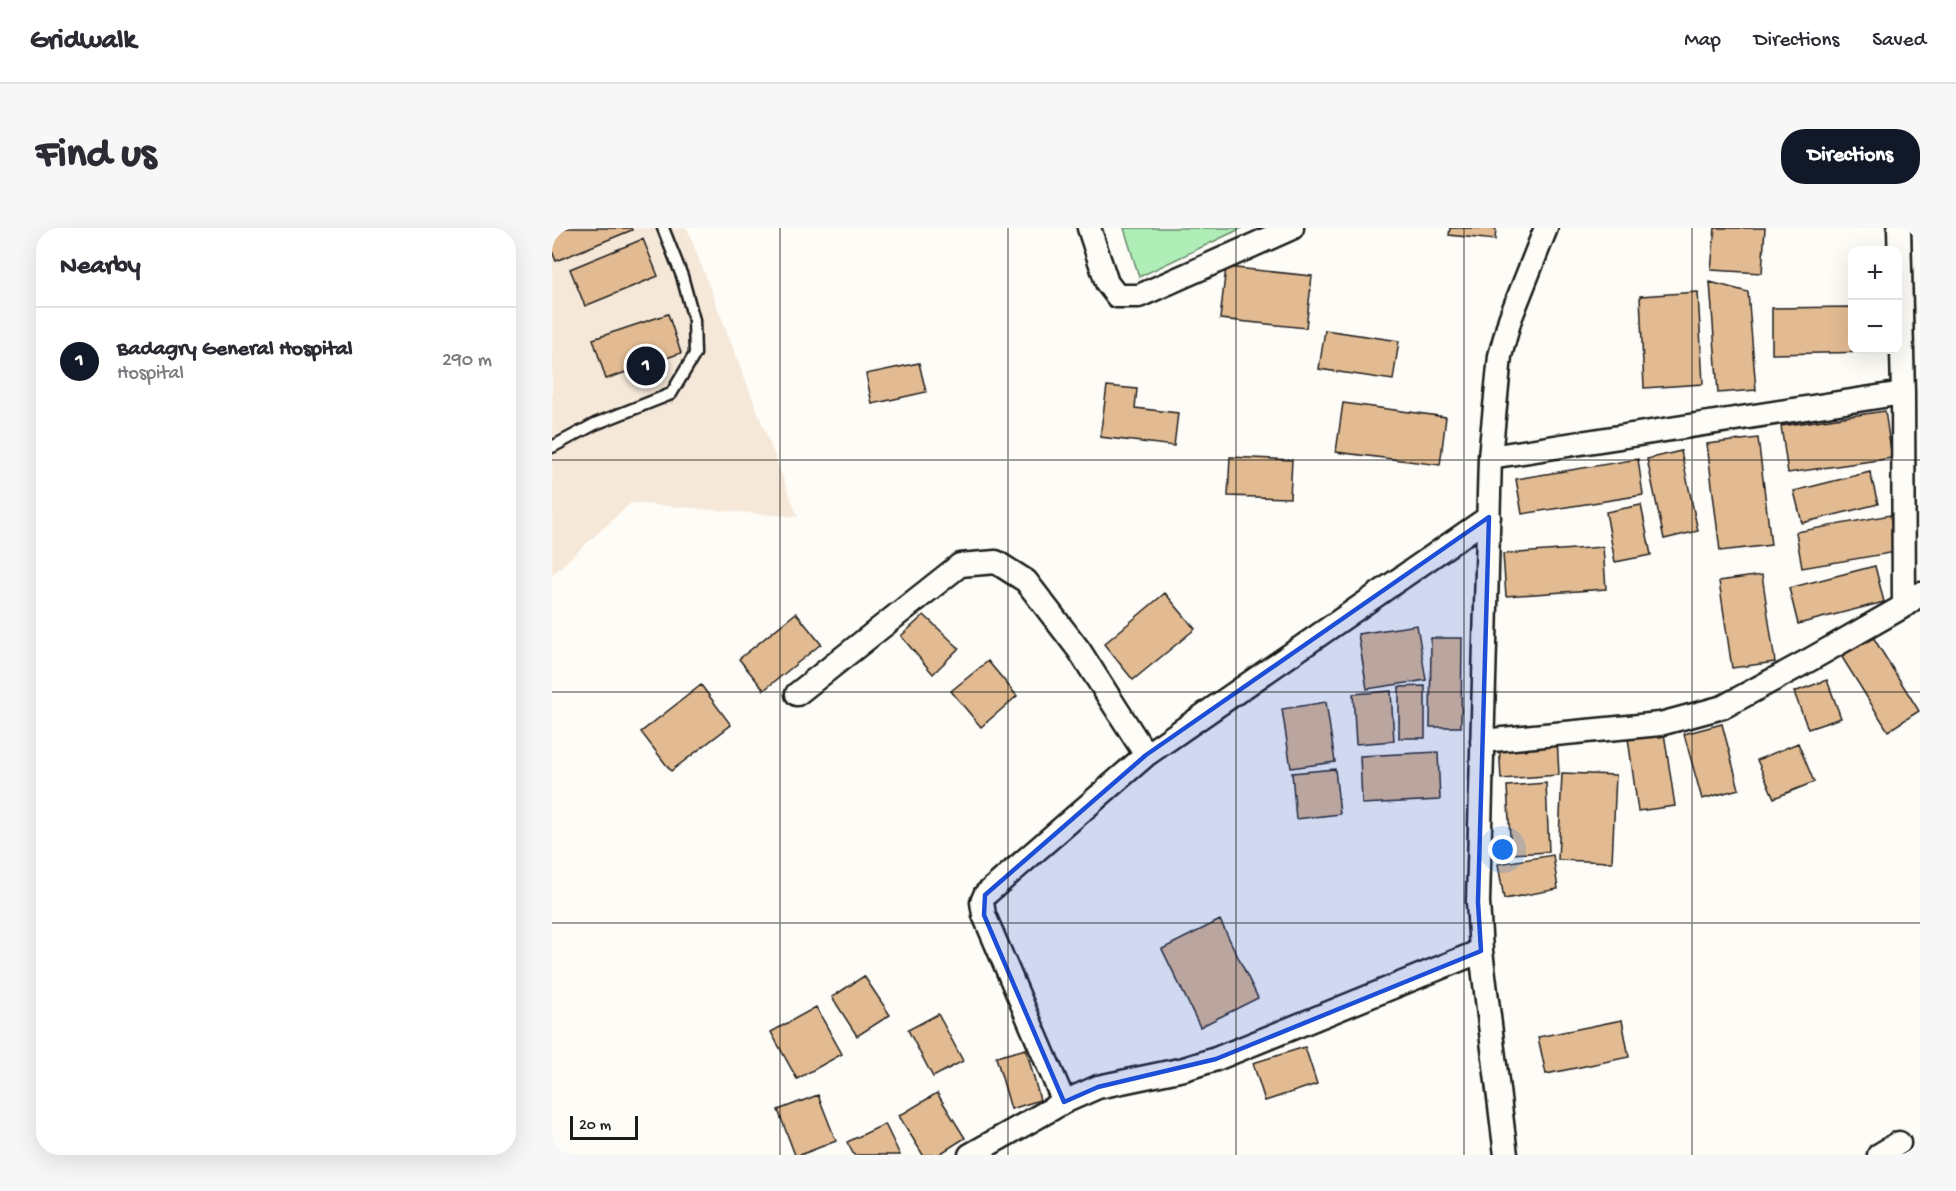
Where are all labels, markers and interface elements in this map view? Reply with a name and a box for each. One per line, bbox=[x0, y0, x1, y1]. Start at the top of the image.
text: Gridwalk bbox=[30, 25, 136, 58]
text: Map bbox=[1684, 29, 1721, 54]
text: Directions bbox=[1754, 29, 1839, 54]
text: Saved bbox=[1872, 29, 1926, 54]
button: Directions bbox=[1781, 129, 1920, 184]
text: Find us bbox=[36, 132, 156, 181]
map controls bbox=[1848, 246, 1902, 354]
button: + bbox=[1848, 246, 1902, 300]
text: Nearby bbox=[60, 252, 141, 283]
button: − bbox=[1848, 300, 1902, 354]
text: Badagry General Hospital bbox=[117, 337, 353, 363]
pin: 1 bbox=[626, 344, 665, 388]
text: 1 bbox=[75, 350, 84, 373]
text: 290 m bbox=[442, 350, 492, 373]
text: Hospital bbox=[117, 363, 184, 386]
your location bbox=[1488, 835, 1517, 864]
scale bar bbox=[570, 1113, 638, 1140]
text: 20 m bbox=[579, 1117, 611, 1136]

